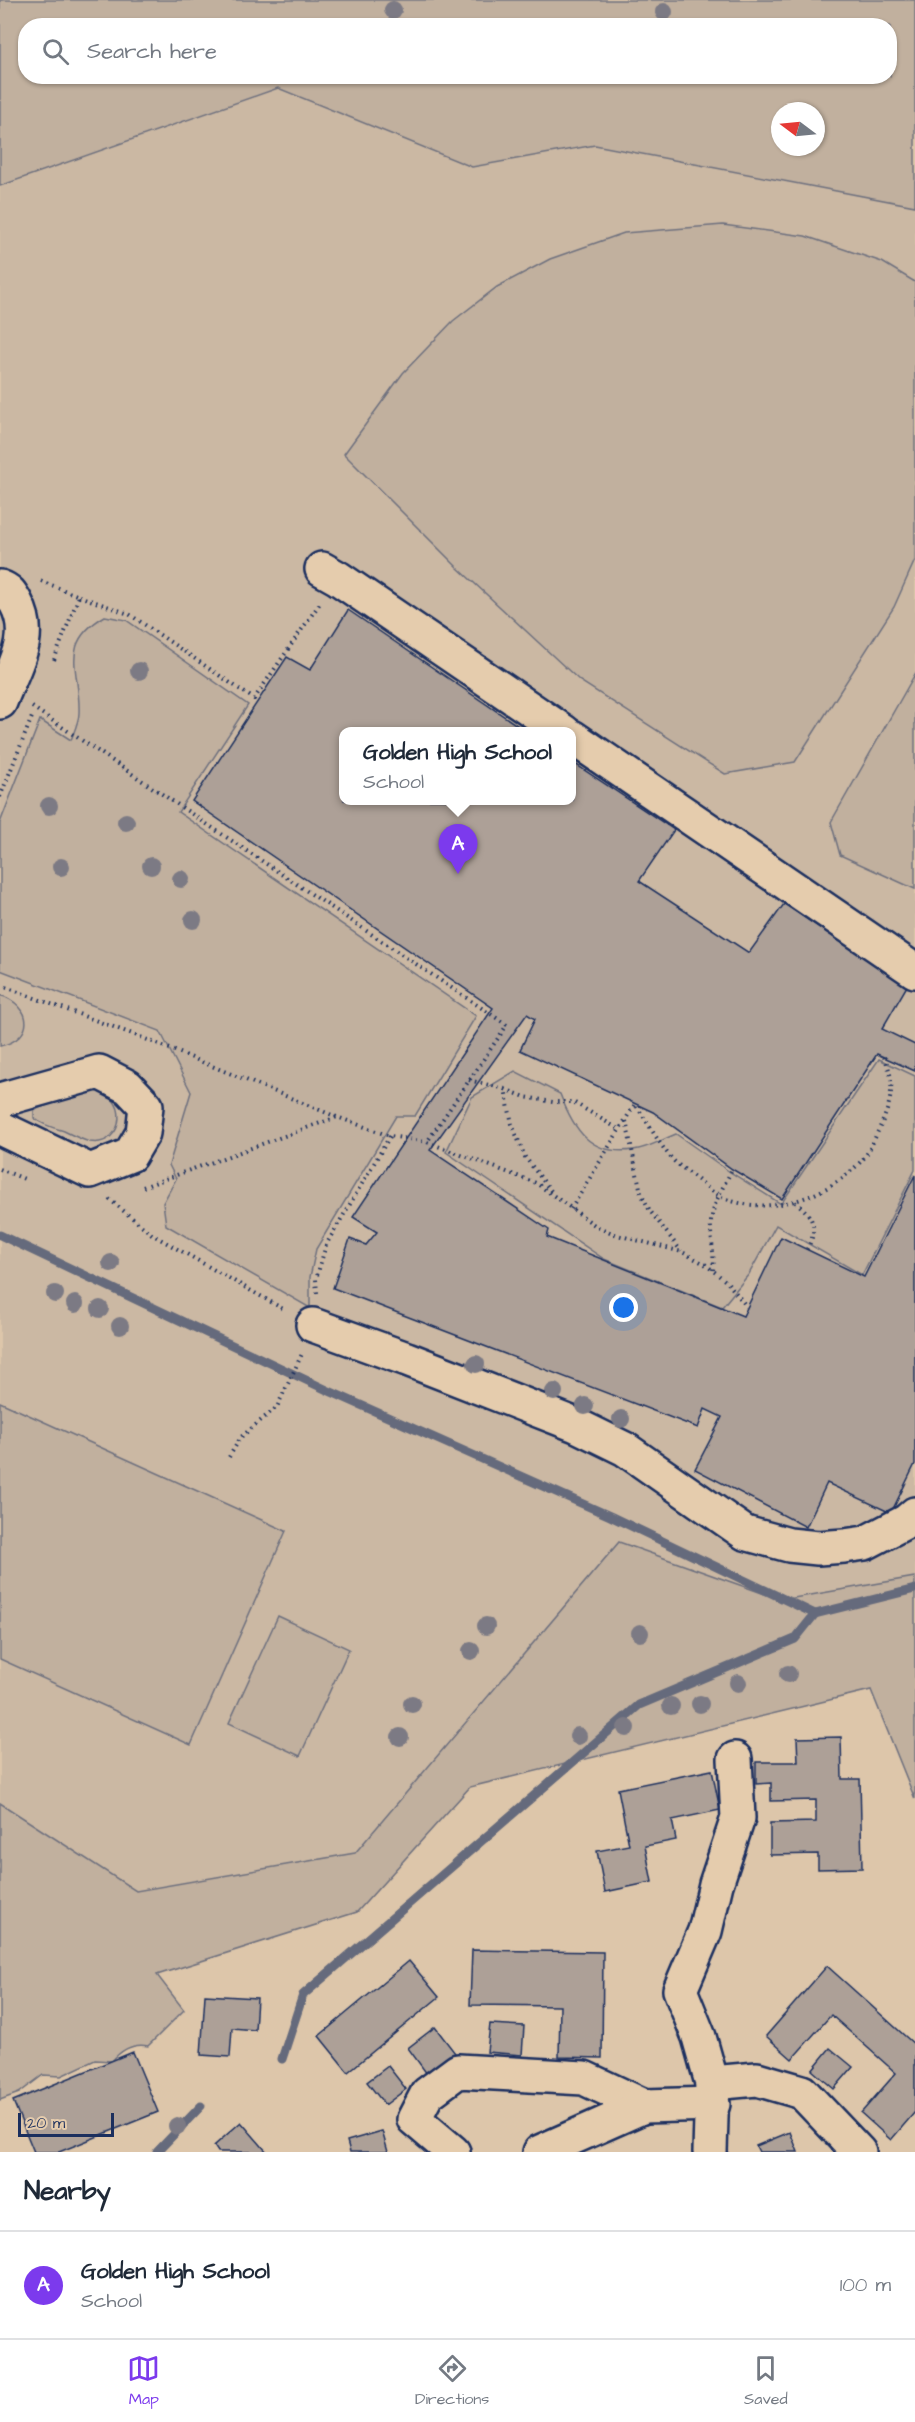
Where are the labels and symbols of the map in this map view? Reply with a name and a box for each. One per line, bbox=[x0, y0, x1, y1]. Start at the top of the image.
north arrow bbox=[771, 102, 825, 156]
pin: A bbox=[438, 824, 478, 874]
your location bbox=[609, 1293, 638, 1322]
scale bar bbox=[18, 2110, 114, 2138]

